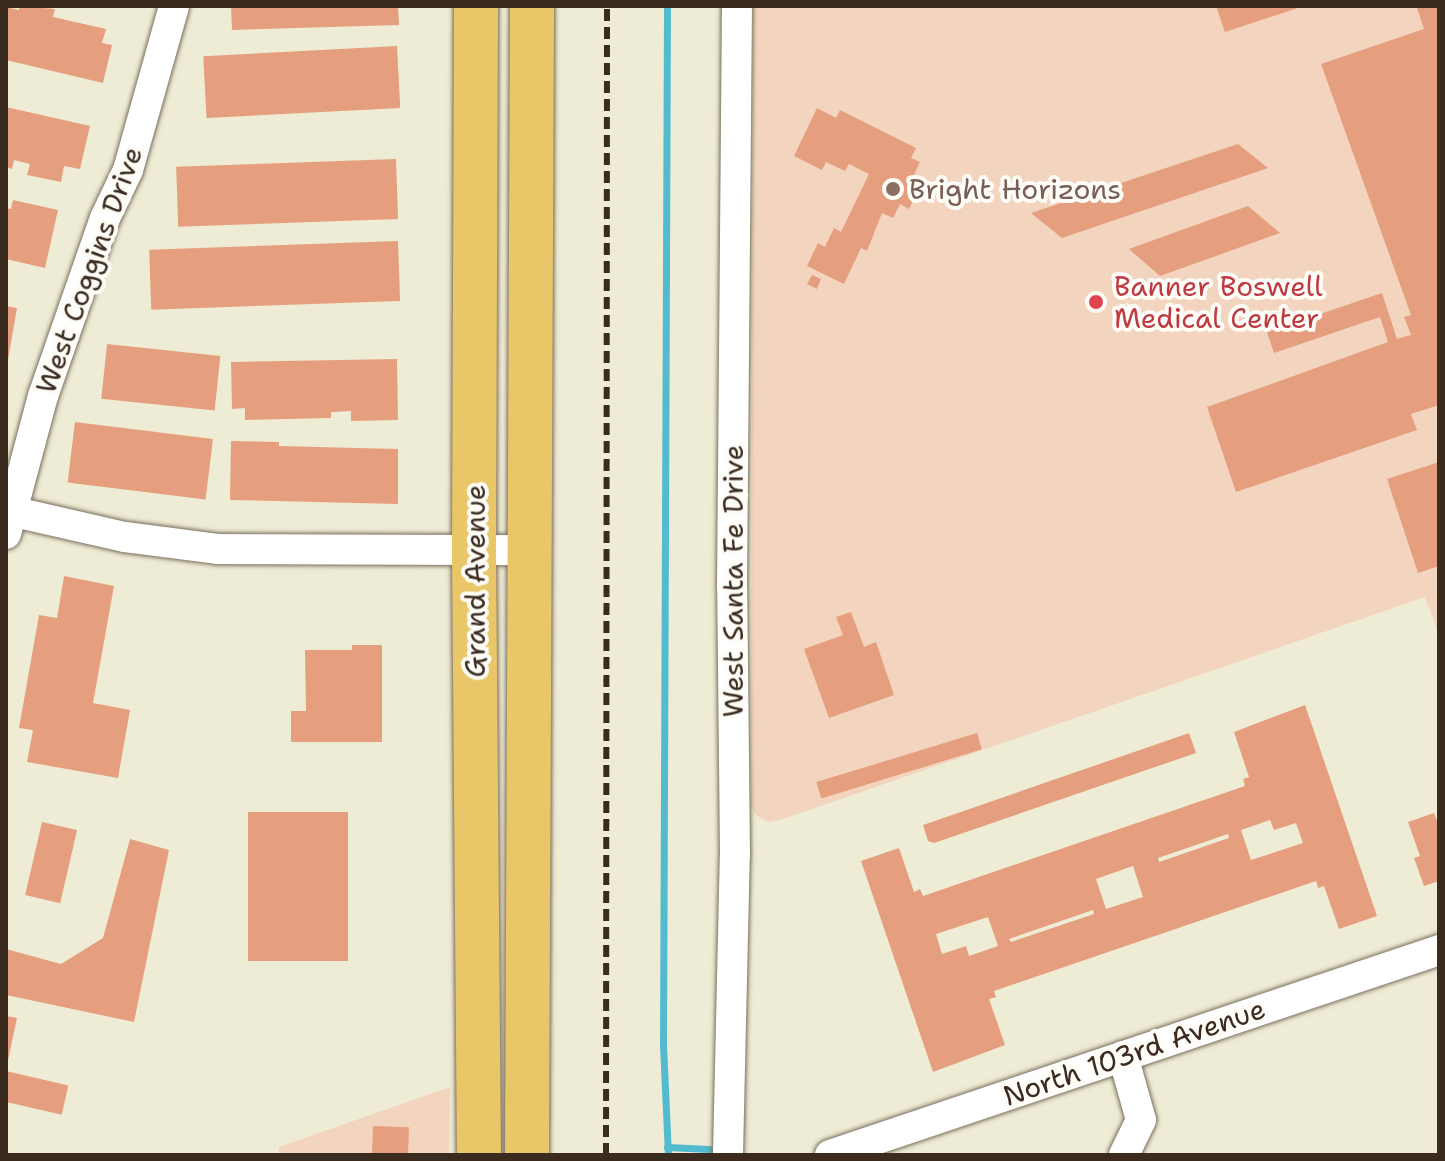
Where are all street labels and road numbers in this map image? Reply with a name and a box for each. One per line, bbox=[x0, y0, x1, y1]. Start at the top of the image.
street label: West Coggins Drive bbox=[29, 142, 149, 398]
street label: West Santa Fe Drive bbox=[716, 445, 750, 717]
street label: Grand Avenue bbox=[458, 484, 492, 678]
street label: North 103rd Avenue bbox=[999, 991, 1269, 1113]

